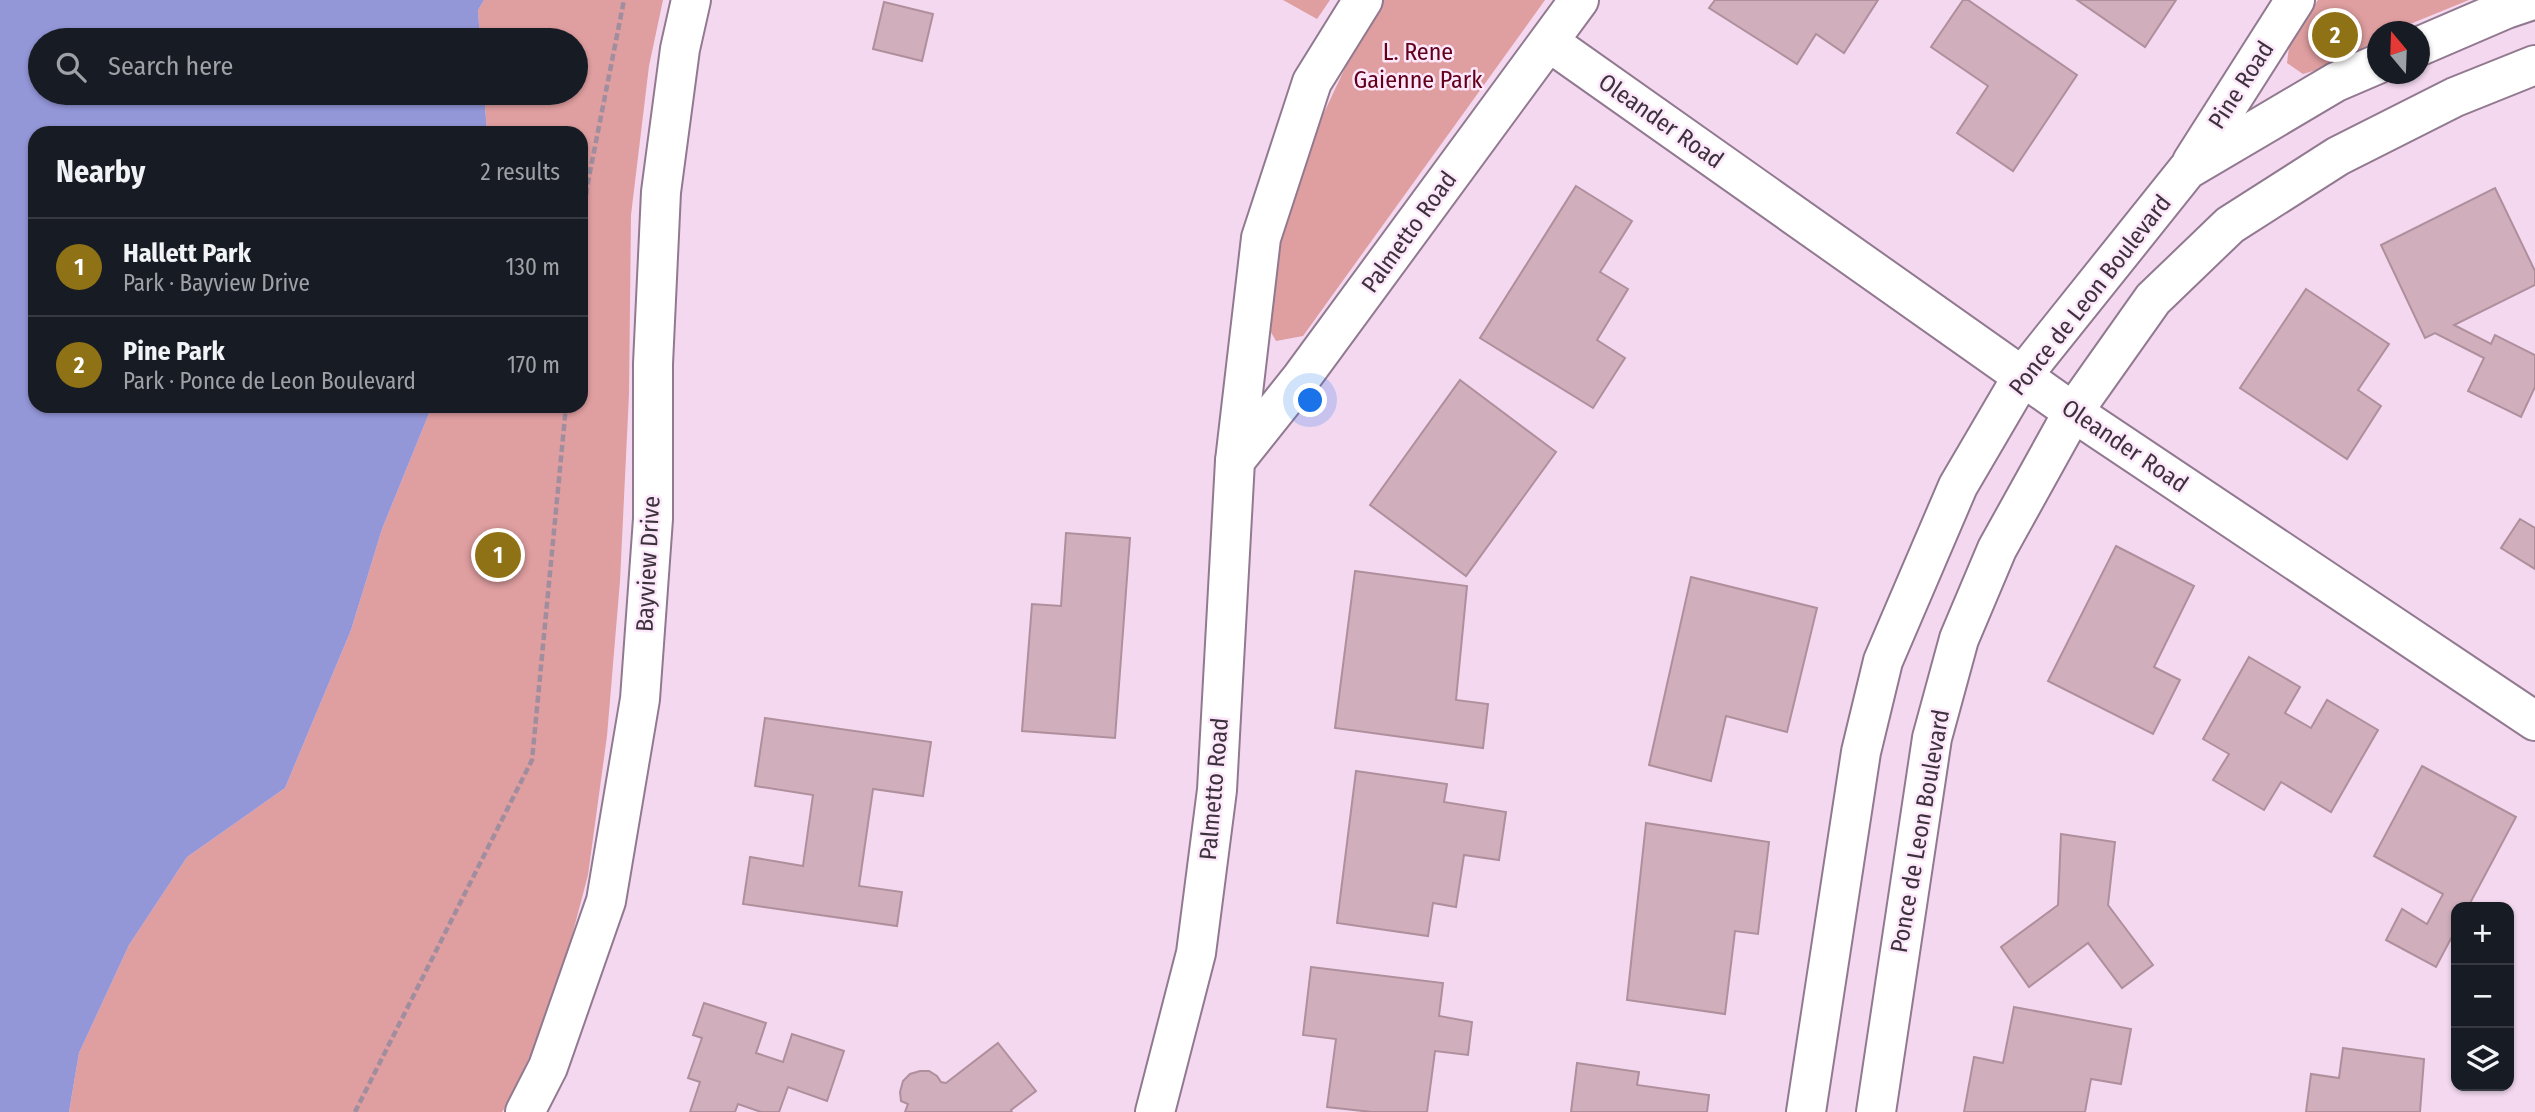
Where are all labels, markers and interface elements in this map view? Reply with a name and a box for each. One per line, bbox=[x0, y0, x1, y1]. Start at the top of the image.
pin: 2 bbox=[2312, 9, 2358, 61]
north arrow bbox=[2367, 21, 2430, 84]
search box bbox=[28, 28, 588, 105]
street label: Pine Road bbox=[2202, 36, 2280, 134]
park label: L. Rene Gaienne Park bbox=[1354, 38, 1483, 94]
icon: search bbox=[52, 48, 90, 86]
text: Search here bbox=[108, 51, 233, 82]
street label: Oleander Road bbox=[1593, 68, 1729, 174]
text: Nearby bbox=[56, 154, 145, 190]
text: 2 results bbox=[480, 158, 560, 186]
street label: Palmetto Road bbox=[1356, 166, 1462, 298]
street label: Ponce de Leon Boulevard bbox=[2003, 189, 2177, 401]
text: Hallett Park bbox=[123, 238, 251, 269]
text: 1 bbox=[74, 253, 84, 281]
text: 130 m bbox=[506, 253, 560, 281]
text: Park · Bayview Drive bbox=[123, 269, 310, 297]
text: Pine Park bbox=[123, 336, 225, 367]
text: 2 bbox=[74, 351, 84, 379]
text: 170 m bbox=[507, 351, 560, 379]
text: Park · Ponce de Leon Boulevard bbox=[123, 367, 416, 395]
your location bbox=[1293, 383, 1327, 417]
street label: Oleander Road bbox=[2057, 394, 2193, 498]
street label: Bayview Drive bbox=[630, 495, 666, 633]
pin: 1 bbox=[475, 529, 521, 581]
street label: Ponce de Leon Boulevard bbox=[1885, 707, 1955, 955]
street label: Palmetto Road bbox=[1194, 717, 1234, 861]
map controls bbox=[2451, 902, 2514, 1091]
button: + bbox=[2451, 902, 2514, 965]
button: − bbox=[2451, 965, 2514, 1028]
button: layers bbox=[2451, 1028, 2514, 1091]

